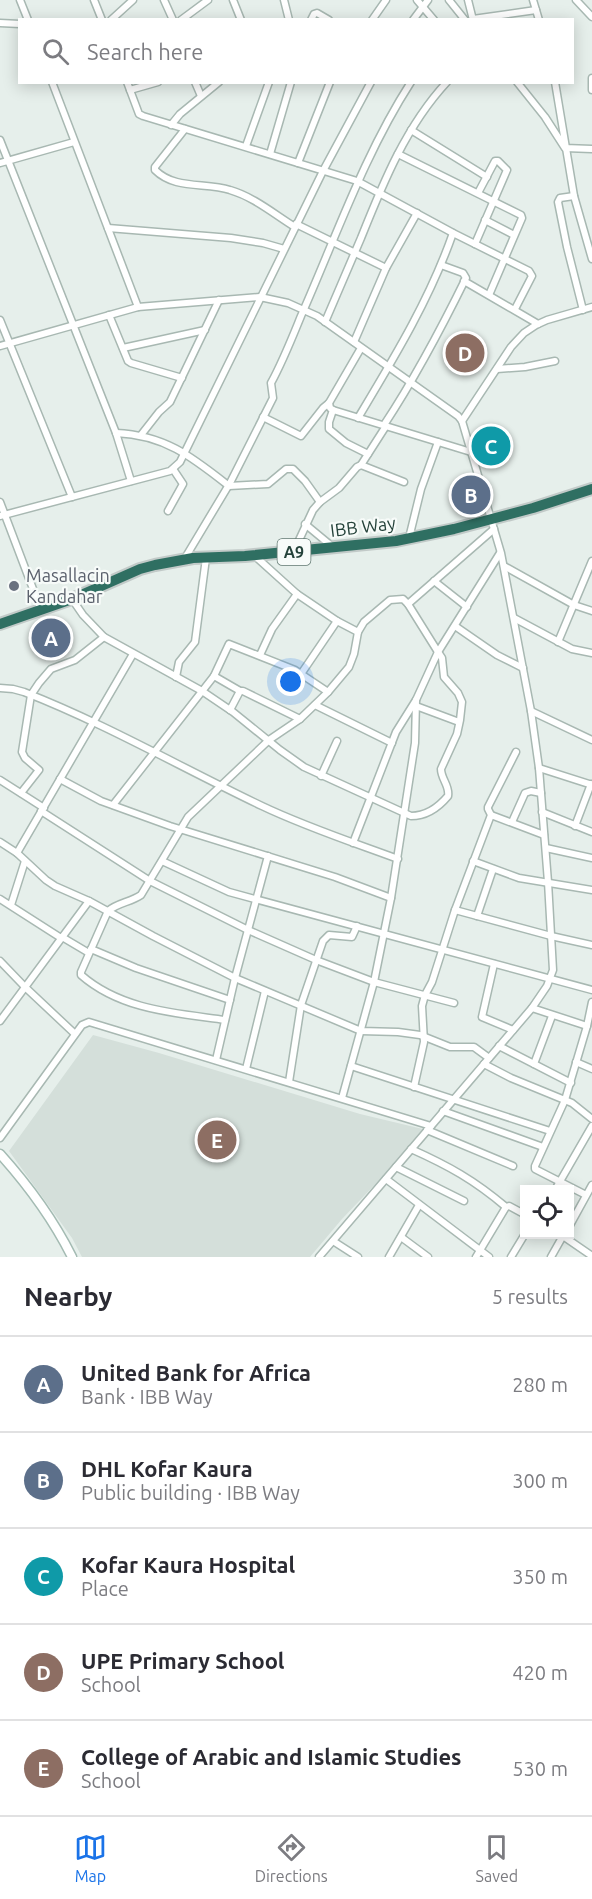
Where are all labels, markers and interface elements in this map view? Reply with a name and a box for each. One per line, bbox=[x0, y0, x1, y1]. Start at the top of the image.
search box bbox=[18, 18, 574, 84]
icon: search bbox=[39, 35, 72, 68]
text: Search here bbox=[87, 39, 203, 64]
pin: D bbox=[446, 330, 484, 376]
pin: C bbox=[472, 424, 510, 468]
pin: B bbox=[452, 472, 490, 518]
street label: IBB Way bbox=[329, 512, 397, 540]
road number: A9 bbox=[278, 539, 310, 565]
place label: Masallacin Kandahar bbox=[26, 565, 110, 606]
marker: Masallacin Kandahar bbox=[7, 579, 21, 593]
pin: A bbox=[32, 616, 70, 660]
your location bbox=[276, 667, 305, 696]
pin: E bbox=[198, 1118, 236, 1162]
map controls bbox=[520, 1185, 574, 1239]
button: locate bbox=[520, 1185, 574, 1239]
text: Nearby bbox=[24, 1282, 112, 1311]
text: 5 results bbox=[492, 1285, 568, 1308]
text: United Bank for Africa bbox=[81, 1360, 311, 1385]
text: A bbox=[36, 1373, 51, 1396]
text: 280 m bbox=[512, 1373, 568, 1396]
text: Bank · IBB Way bbox=[81, 1385, 213, 1408]
text: DHL Kofar Kaura bbox=[81, 1456, 253, 1481]
text: B bbox=[37, 1469, 50, 1492]
text: 300 m bbox=[512, 1469, 568, 1492]
text: Public building · IBB Way bbox=[81, 1481, 300, 1504]
text: Kofar Kaura Hospital bbox=[81, 1552, 295, 1577]
text: C bbox=[37, 1565, 50, 1588]
text: 350 m bbox=[512, 1565, 568, 1588]
text: Place bbox=[81, 1577, 129, 1600]
text: UPE Primary School bbox=[81, 1648, 285, 1673]
text: D bbox=[36, 1661, 51, 1684]
text: 420 m bbox=[512, 1661, 568, 1684]
text: School bbox=[81, 1673, 141, 1696]
text: College of Arabic and Islamic Studies bbox=[81, 1744, 461, 1769]
text: E bbox=[38, 1757, 49, 1780]
text: 530 m bbox=[512, 1757, 568, 1780]
text: School bbox=[81, 1769, 141, 1792]
tab: Map bbox=[74, 1831, 107, 1885]
tab: Directions bbox=[255, 1831, 328, 1885]
tab: Saved bbox=[476, 1831, 518, 1885]

